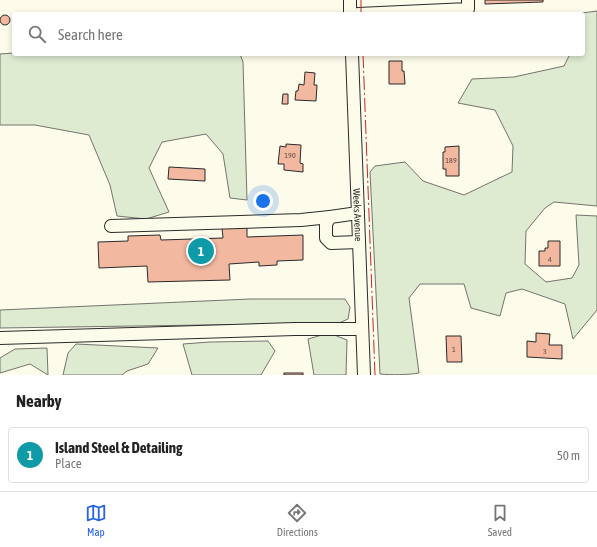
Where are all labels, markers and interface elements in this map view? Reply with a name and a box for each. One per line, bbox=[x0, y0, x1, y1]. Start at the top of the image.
search box bbox=[12, 12, 585, 56]
icon: search bbox=[26, 23, 48, 45]
text: Search here bbox=[58, 26, 123, 43]
house number: 190 bbox=[284, 151, 296, 160]
house number: 189 bbox=[445, 156, 457, 165]
street label: Weeks Avenue bbox=[352, 188, 365, 242]
your location bbox=[253, 191, 273, 211]
pin: 1 bbox=[188, 236, 214, 266]
house number: 4 bbox=[548, 255, 552, 264]
house number: 1 bbox=[452, 345, 456, 354]
house number: 3 bbox=[543, 347, 547, 356]
text: Nearby bbox=[16, 391, 62, 411]
text: Island Steel & Detailing bbox=[55, 439, 183, 456]
text: 1 bbox=[27, 448, 33, 463]
text: 50 m bbox=[557, 448, 580, 463]
text: Place bbox=[55, 456, 82, 471]
tab: Map bbox=[85, 502, 107, 538]
tab: Directions bbox=[277, 502, 318, 538]
tab: Saved bbox=[488, 502, 512, 538]

